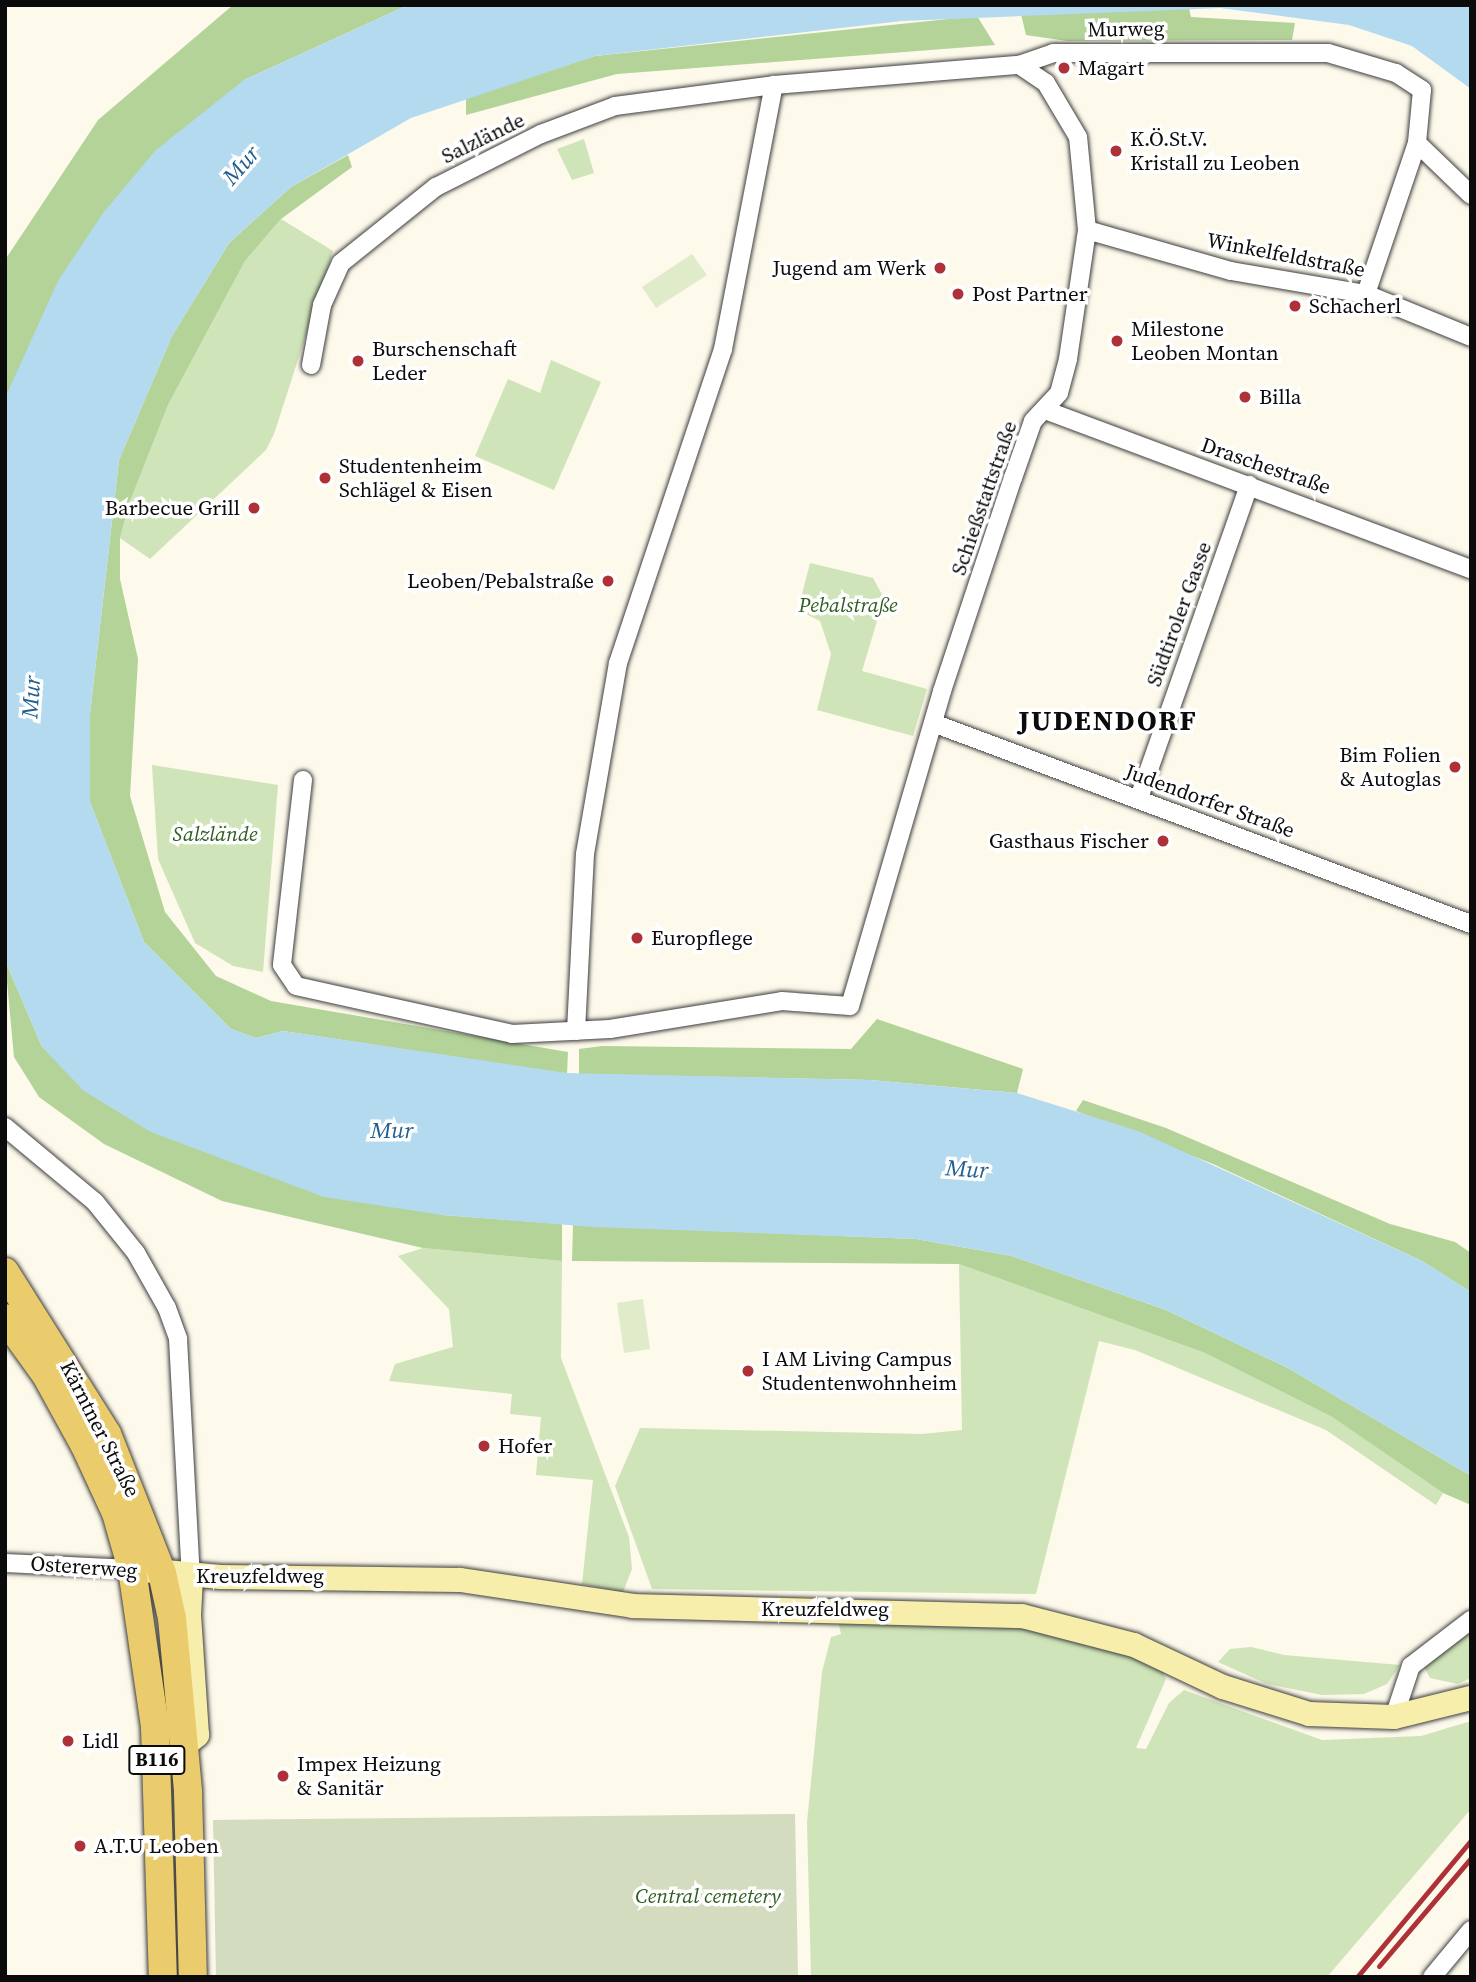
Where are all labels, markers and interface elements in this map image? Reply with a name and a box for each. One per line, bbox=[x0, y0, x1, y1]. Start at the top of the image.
street label: Murweg bbox=[1087, 16, 1165, 42]
place label: Magart bbox=[1078, 55, 1144, 81]
marker: Magart bbox=[1056, 60, 1072, 76]
street label: Salzlände bbox=[437, 107, 529, 169]
place label: K.Ö.St.V. Kristall zu Leoben bbox=[1130, 126, 1300, 176]
water label: Mur bbox=[217, 140, 265, 190]
marker: K.Ö.St.V. Kristall zu Leoben bbox=[1108, 143, 1124, 159]
street label: Winkelfeldstraße bbox=[1205, 227, 1367, 283]
place label: Jugend am Werk bbox=[772, 255, 926, 281]
marker: Jugend am Werk bbox=[932, 260, 948, 276]
place label: Post Partner bbox=[972, 281, 1088, 307]
marker: Post Partner bbox=[950, 286, 966, 302]
place label: Schacherl bbox=[1309, 293, 1401, 319]
marker: Schacherl bbox=[1287, 298, 1303, 314]
place label: Milestone Leoben Montan bbox=[1131, 316, 1279, 366]
marker: Milestone Leoben Montan bbox=[1109, 333, 1125, 349]
place label: Burschenschaft Leder bbox=[372, 336, 517, 386]
marker: Burschenschaft Leder bbox=[350, 353, 366, 369]
place label: Billa bbox=[1259, 384, 1301, 410]
marker: Billa bbox=[1237, 389, 1253, 405]
street label: Schießstattstraße bbox=[946, 418, 1022, 578]
street label: Draschestraße bbox=[1198, 432, 1334, 500]
place label: Studentenheim Schlägel & Eisen bbox=[339, 453, 493, 503]
marker: Studentenheim Schlägel & Eisen bbox=[317, 470, 333, 486]
place label: Barbecue Grill bbox=[105, 495, 240, 521]
marker: Barbecue Grill bbox=[246, 500, 262, 516]
street label: Südtiroler Gasse bbox=[1141, 538, 1217, 690]
place label: Leoben/Pebalstraße bbox=[407, 568, 594, 594]
marker: Leoben/Pebalstraße bbox=[600, 573, 616, 589]
park label: Pebalstraße bbox=[798, 592, 898, 618]
water label: Mur bbox=[16, 675, 46, 719]
district label: JUDENDORF bbox=[1019, 703, 1197, 737]
place label: Bim Folien & Autoglas bbox=[1339, 742, 1441, 792]
street label: Judendorfer Straße bbox=[1122, 759, 1298, 843]
marker: Bim Folien & Autoglas bbox=[1447, 759, 1463, 775]
park label: Salzlände bbox=[173, 821, 257, 847]
place label: Gasthaus Fischer bbox=[989, 828, 1149, 854]
marker: Gasthaus Fischer bbox=[1155, 833, 1171, 849]
place label: Europflege bbox=[651, 925, 753, 951]
marker: Europflege bbox=[629, 930, 645, 946]
water label: Mur bbox=[371, 1116, 413, 1144]
water label: Mur bbox=[945, 1154, 989, 1184]
place label: I AM Living Campus Studentenwohnheim bbox=[762, 1346, 957, 1396]
street label: Kärntner Straße bbox=[55, 1357, 145, 1501]
marker: I AM Living Campus Studentenwohnheim bbox=[740, 1363, 756, 1379]
place label: Hofer bbox=[498, 1433, 552, 1459]
marker: Hofer bbox=[476, 1438, 492, 1454]
street label: Ostererweg bbox=[30, 1551, 138, 1583]
street label: Kreuzfeldweg bbox=[196, 1563, 324, 1589]
street label: Kreuzfeldweg bbox=[761, 1596, 889, 1622]
place label: Lidl bbox=[82, 1728, 119, 1754]
marker: Lidl bbox=[60, 1733, 76, 1749]
road number: B116 bbox=[127, 1744, 187, 1776]
place label: Impex Heizung & Sanitär bbox=[297, 1751, 441, 1801]
marker: Impex Heizung & Sanitär bbox=[275, 1768, 291, 1784]
place label: A.T.U Leoben bbox=[94, 1833, 219, 1859]
marker: A.T.U Leoben bbox=[72, 1838, 88, 1854]
park label: Central cemetery bbox=[635, 1883, 781, 1909]

